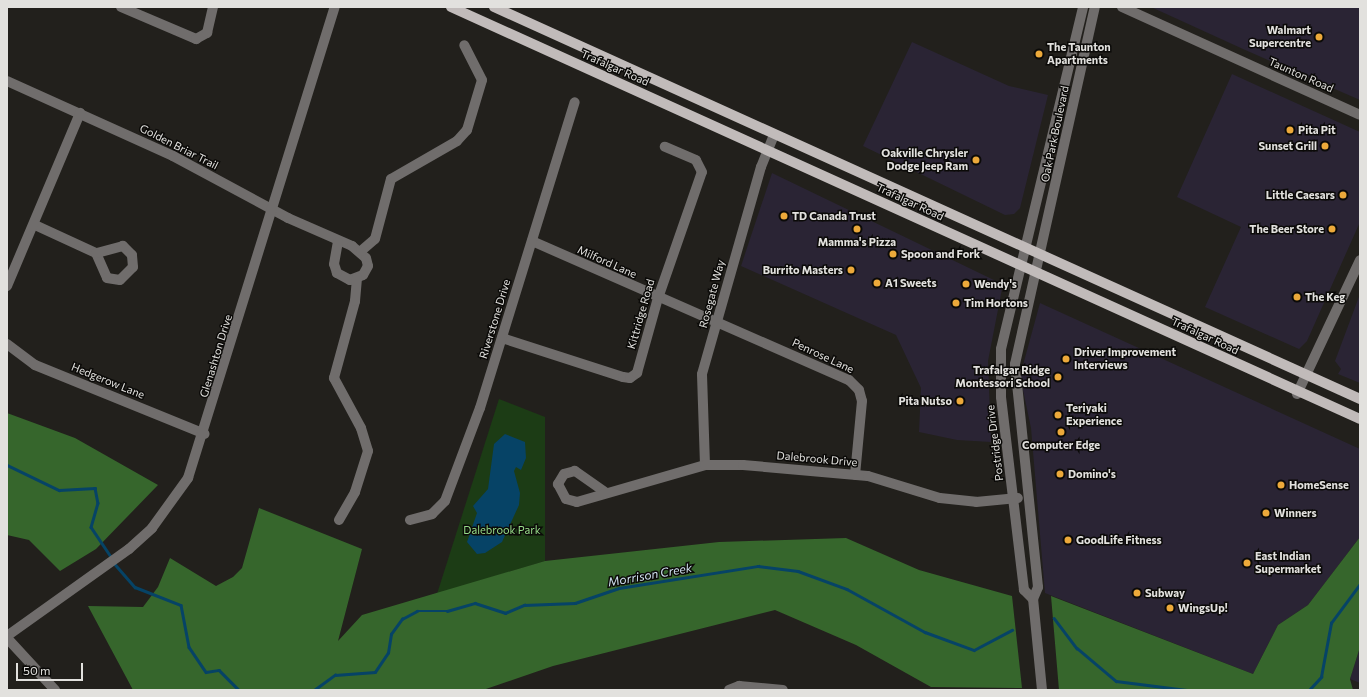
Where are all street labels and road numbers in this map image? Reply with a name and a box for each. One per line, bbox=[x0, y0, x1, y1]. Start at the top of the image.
street label: Trafalgar Road bbox=[579, 47, 651, 89]
street label: Taunton Road bbox=[1267, 55, 1335, 95]
street label: Oak Park Boulevard bbox=[1038, 85, 1072, 183]
street label: Golden Briar Trail bbox=[138, 122, 220, 172]
street label: Trafalgar Road bbox=[874, 181, 946, 223]
street label: Milford Lane bbox=[575, 243, 639, 281]
street label: Rosegate Way bbox=[697, 258, 727, 330]
street label: Kittridge Road bbox=[625, 277, 657, 351]
street label: Riverstone Drive bbox=[477, 278, 513, 360]
street label: Glenashton Drive bbox=[197, 313, 235, 399]
street label: Trafalgar Road bbox=[1169, 315, 1241, 357]
street label: Penrose Lane bbox=[790, 336, 856, 376]
street label: Hedgerow Lane bbox=[70, 360, 146, 402]
street label: Postridge Drive bbox=[984, 404, 1006, 482]
street label: Dalebrook Drive bbox=[776, 449, 858, 469]

